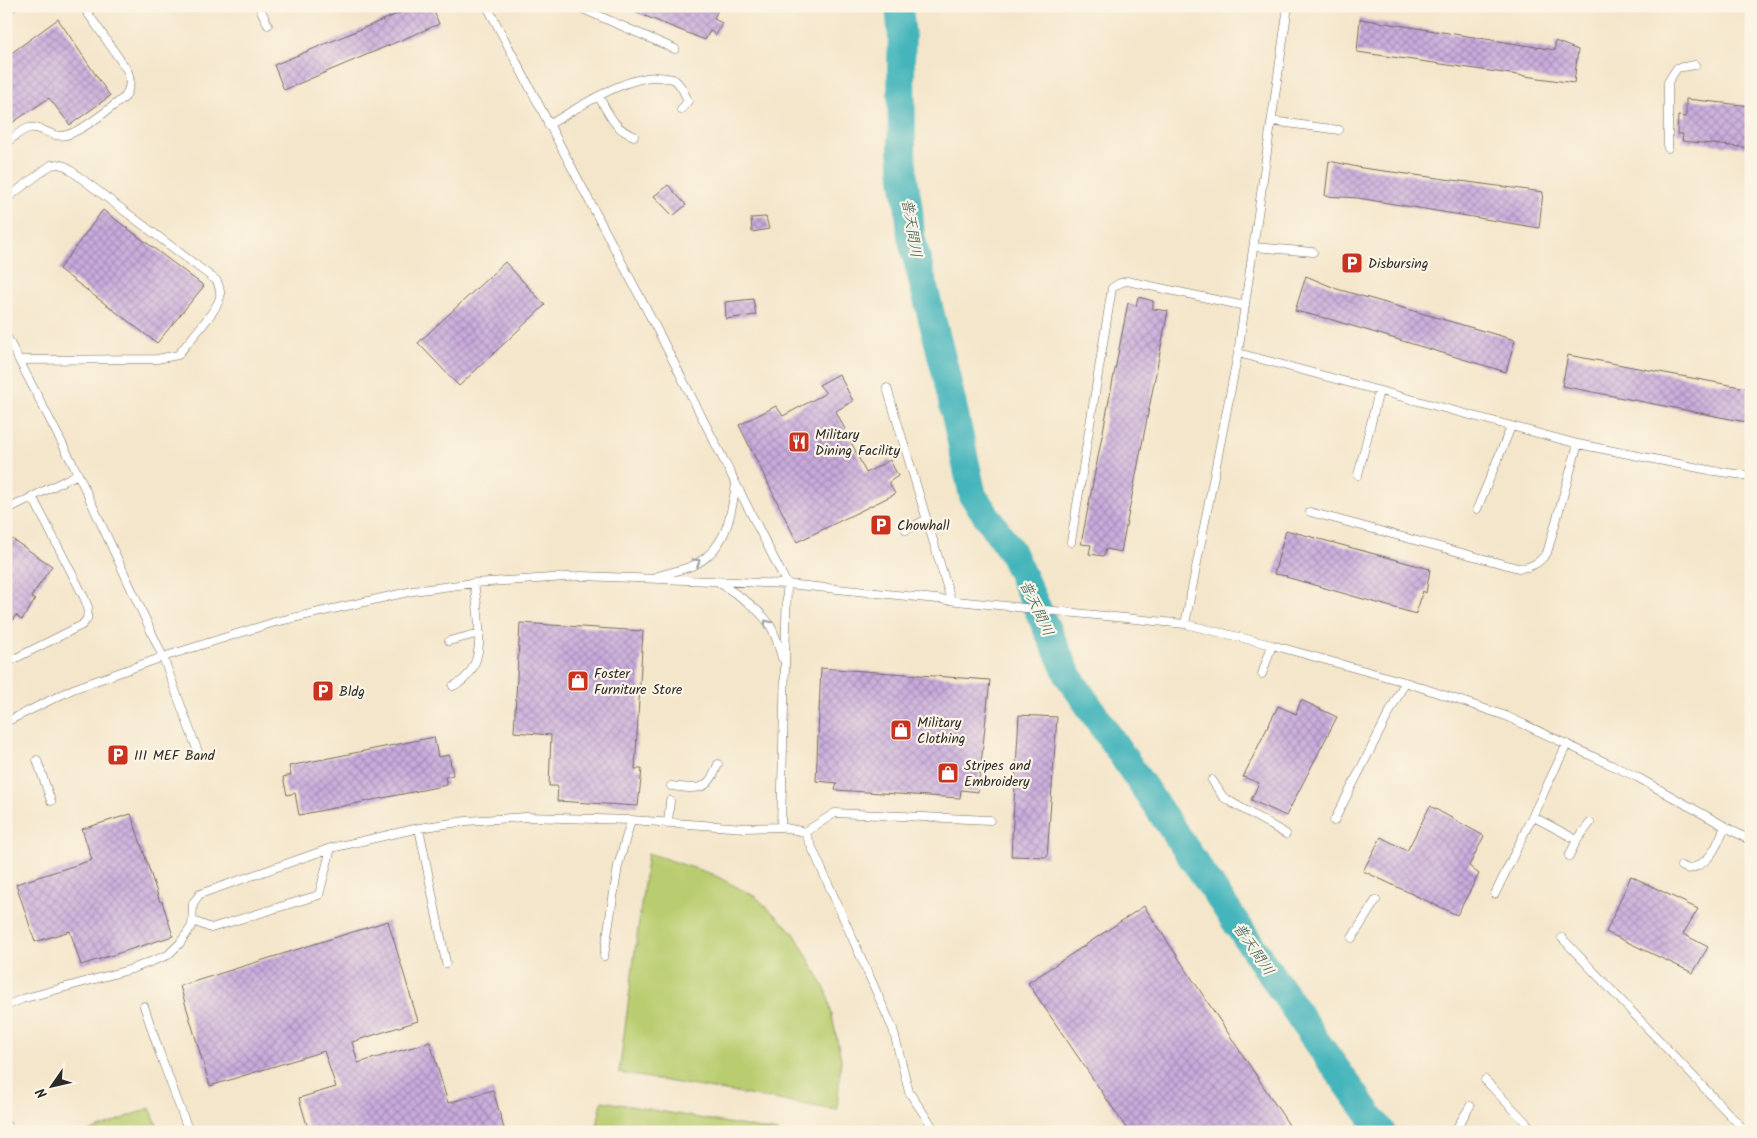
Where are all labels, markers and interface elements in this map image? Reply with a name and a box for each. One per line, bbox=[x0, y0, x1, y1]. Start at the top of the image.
water label: 普天間川 bbox=[894, 197, 928, 260]
parking icon: Disbursing bbox=[1340, 251, 1364, 275]
place label: Disbursing bbox=[1368, 253, 1428, 275]
place label: Military Dining Facility bbox=[815, 424, 901, 462]
restaurant icon: Military Dining Facility bbox=[787, 430, 811, 454]
parking icon: Chowhall bbox=[869, 513, 893, 537]
place label: Chowhall bbox=[897, 515, 950, 537]
one-way arrow bbox=[692, 558, 701, 568]
water label: 普天間川 bbox=[1013, 576, 1060, 641]
one-way arrow bbox=[764, 620, 772, 629]
place label: Foster Furniture Store bbox=[594, 663, 683, 701]
shop icon: Foster Furniture Store bbox=[566, 669, 590, 693]
parking icon: Bldg bbox=[311, 679, 335, 703]
place label: Bldg bbox=[339, 681, 365, 703]
place label: Military Clothing bbox=[917, 712, 966, 750]
shop icon: Military Clothing bbox=[889, 718, 913, 742]
parking icon: III MEF Band bbox=[106, 743, 130, 767]
place label: III MEF Band bbox=[134, 745, 216, 767]
place label: Stripes and Embroidery bbox=[964, 755, 1031, 793]
shop icon: Stripes and Embroidery bbox=[936, 761, 960, 785]
water label: 普天間川 bbox=[1226, 918, 1280, 981]
north arrow bbox=[28, 1060, 78, 1110]
text: N bbox=[30, 1083, 54, 1103]

